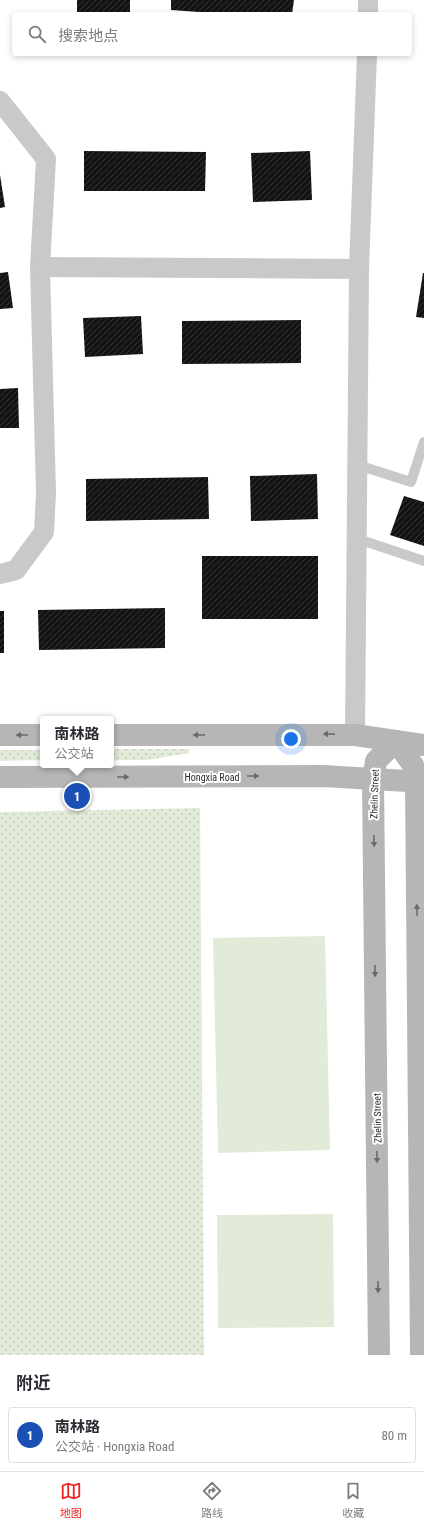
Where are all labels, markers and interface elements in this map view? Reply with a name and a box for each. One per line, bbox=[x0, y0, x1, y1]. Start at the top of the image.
search box bbox=[12, 12, 412, 56]
icon: search bbox=[26, 23, 48, 45]
text: 搜索地点 bbox=[58, 27, 118, 45]
popup bbox=[40, 716, 114, 768]
text: 南林路 bbox=[54, 725, 100, 743]
your location bbox=[281, 729, 301, 749]
one-way arrow bbox=[322, 731, 335, 737]
one-way arrow bbox=[15, 732, 28, 738]
one-way arrow bbox=[192, 732, 205, 738]
text: 公交站 bbox=[54, 746, 94, 761]
street label: Zhelin Street bbox=[368, 769, 381, 819]
street label: Hongxia Road bbox=[185, 772, 239, 783]
one-way arrow bbox=[247, 773, 260, 779]
one-way arrow bbox=[117, 774, 130, 780]
pin: 1 bbox=[64, 781, 90, 811]
one-way arrow bbox=[371, 835, 377, 848]
one-way arrow bbox=[414, 903, 420, 916]
one-way arrow bbox=[372, 965, 378, 978]
street label: Zhelin Street bbox=[372, 1093, 383, 1143]
one-way arrow bbox=[374, 1151, 380, 1164]
one-way arrow bbox=[375, 1281, 381, 1294]
text: 附近 bbox=[16, 1373, 50, 1393]
text: 南林路 bbox=[55, 1418, 100, 1436]
text: 1 bbox=[27, 1428, 33, 1443]
text: 80 m bbox=[381, 1428, 407, 1443]
text: 公交站 · Hongxia Road bbox=[55, 1439, 174, 1454]
tab: 地图 bbox=[60, 1480, 82, 1520]
tab: 路线 bbox=[201, 1480, 223, 1520]
tab: 收藏 bbox=[342, 1480, 364, 1520]

